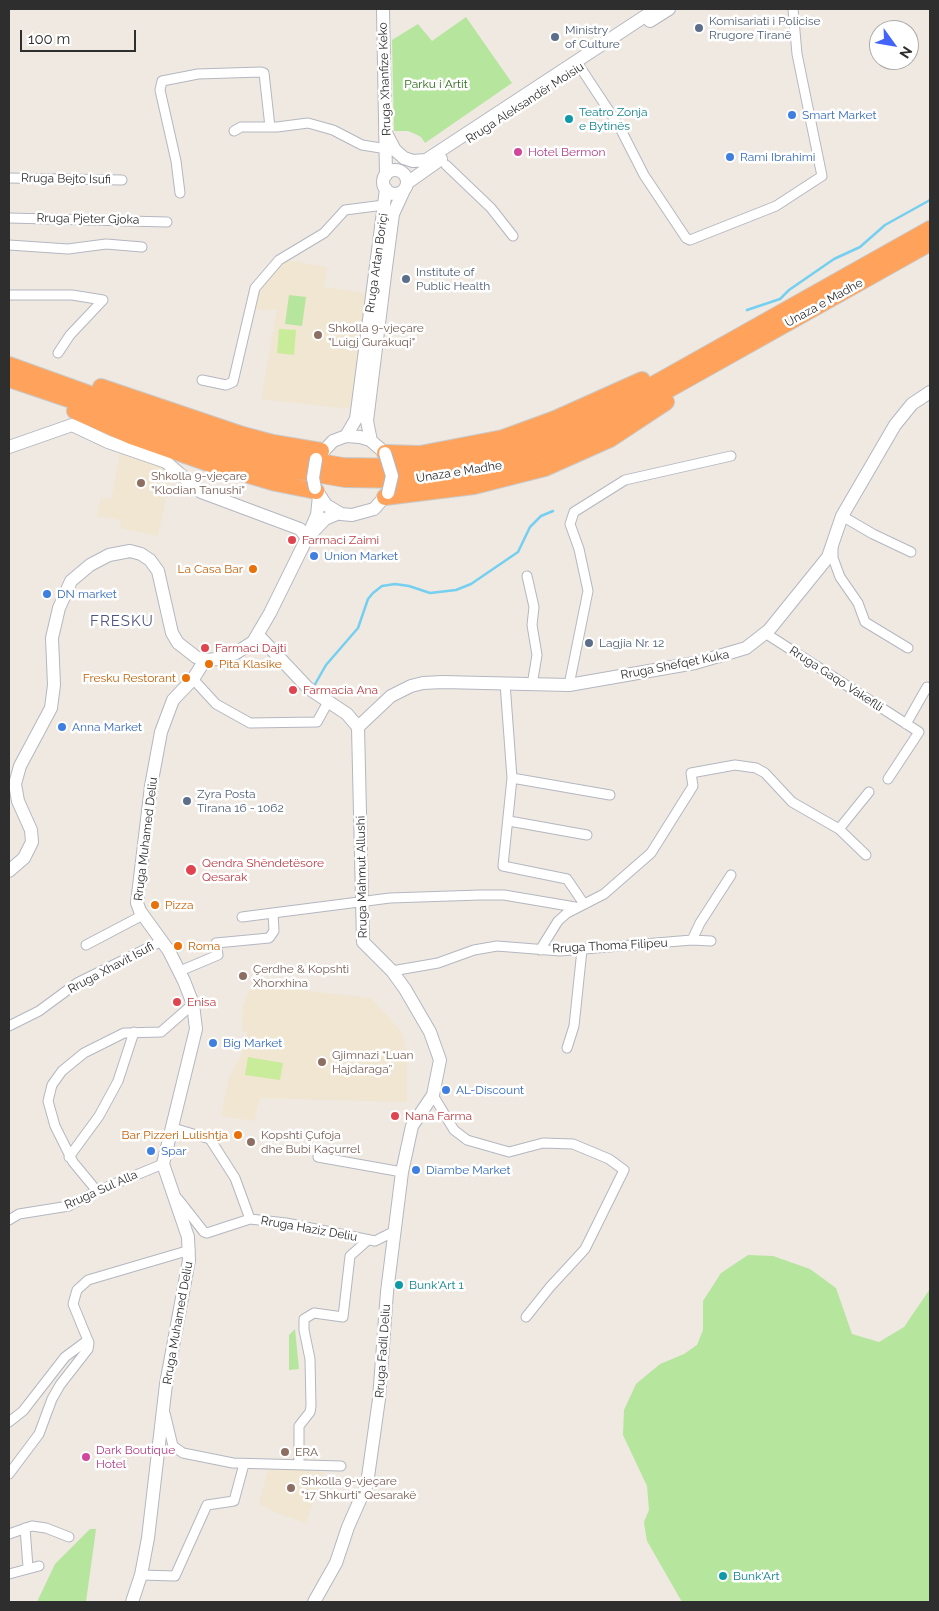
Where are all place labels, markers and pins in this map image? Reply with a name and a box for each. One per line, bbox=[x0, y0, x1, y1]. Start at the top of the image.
place label: Komisariati i Policise Rrugore Tiranë bbox=[709, 14, 821, 42]
marker: Komisariati i Policise Rrugore Tiranë bbox=[693, 22, 705, 34]
place label: Ministry of Culture bbox=[565, 23, 620, 51]
marker: Ministry of Culture bbox=[549, 31, 561, 43]
place label: Teatro Zonja e Bytinës bbox=[579, 105, 647, 133]
place label: Smart Market bbox=[802, 108, 876, 122]
marker: Smart Market bbox=[786, 109, 798, 121]
marker: Teatro Zonja e Bytinës bbox=[563, 113, 575, 125]
place label: Hotel Bermon bbox=[528, 145, 605, 159]
marker: Hotel Bermon bbox=[512, 146, 524, 158]
place label: Rami Ibrahimi bbox=[740, 150, 815, 164]
marker: Rami Ibrahimi bbox=[724, 151, 736, 163]
place label: Institute of Public Health bbox=[416, 265, 490, 293]
marker: Institute of Public Health bbox=[400, 273, 412, 285]
place label: Shkolla 9-vjeçare "Luigj Gurakuqi" bbox=[328, 321, 424, 349]
marker: Shkolla 9-vjeçare "Luigj Gurakuqi" bbox=[312, 329, 324, 341]
place label: Shkolla 9-vjeçare "Klodian Tanushi" bbox=[151, 469, 247, 497]
marker: Shkolla 9-vjeçare "Klodian Tanushi" bbox=[135, 477, 147, 489]
place label: Farmaci Zaimi bbox=[302, 533, 379, 547]
marker: Farmaci Zaimi bbox=[286, 534, 298, 546]
place label: Union Market bbox=[324, 549, 398, 563]
marker: Union Market bbox=[308, 550, 320, 562]
place label: La Casa Bar bbox=[177, 562, 243, 576]
marker: La Casa Bar bbox=[247, 563, 259, 575]
place label: DN market bbox=[57, 587, 117, 601]
marker: DN market bbox=[41, 588, 53, 600]
place label: Lagjia Nr. 12 bbox=[599, 636, 664, 650]
marker: Lagjia Nr. 12 bbox=[583, 637, 595, 649]
place label: Farmaci Dajti bbox=[215, 641, 286, 655]
marker: Farmaci Dajti bbox=[199, 642, 211, 654]
place label: Pita Klasike bbox=[219, 657, 282, 671]
marker: Pita Klasike bbox=[203, 658, 215, 670]
place label: Fresku Restorant bbox=[83, 671, 176, 685]
marker: Fresku Restorant bbox=[180, 672, 192, 684]
place label: Farmacia Ana bbox=[303, 683, 378, 697]
marker: Farmacia Ana bbox=[287, 684, 299, 696]
place label: Anna Market bbox=[72, 720, 142, 734]
marker: Anna Market bbox=[56, 721, 68, 733]
place label: Zyra Posta Tirana 16 - 1062 bbox=[197, 787, 284, 815]
marker: Zyra Posta Tirana 16 - 1062 bbox=[181, 795, 193, 807]
place label: Qendra Shëndetësore Qesarak bbox=[202, 856, 324, 884]
marker: Qendra Shëndetësore Qesarak bbox=[184, 863, 198, 877]
place label: Pizza bbox=[165, 898, 193, 912]
marker: Pizza bbox=[149, 899, 161, 911]
place label: Roma bbox=[188, 939, 220, 953]
marker: Roma bbox=[172, 940, 184, 952]
place label: Çerdhe & Kopshti Xhorxhina bbox=[253, 962, 349, 990]
marker: Çerdhe & Kopshti Xhorxhina bbox=[237, 970, 249, 982]
place label: Enisa bbox=[187, 995, 216, 1009]
marker: Enisa bbox=[171, 996, 183, 1008]
place label: Big Market bbox=[223, 1036, 282, 1050]
marker: Big Market bbox=[207, 1037, 219, 1049]
place label: Gjimnazi “Luan Hajdaraga” bbox=[332, 1048, 413, 1076]
marker: Gjimnazi “Luan Hajdaraga” bbox=[316, 1056, 328, 1068]
place label: AL-Discount bbox=[456, 1083, 524, 1097]
marker: AL-Discount bbox=[440, 1084, 452, 1096]
place label: Nana Farma bbox=[405, 1109, 472, 1123]
marker: Nana Farma bbox=[389, 1110, 401, 1122]
place label: Bar Pizzeri Lulishtja bbox=[122, 1128, 228, 1142]
place label: Kopshti Çufoja dhe Bubi Kaçurrel bbox=[261, 1128, 360, 1156]
marker: Bar Pizzeri Lulishtja bbox=[232, 1129, 244, 1141]
marker: Kopshti Çufoja dhe Bubi Kaçurrel bbox=[245, 1136, 257, 1148]
place label: Spar bbox=[161, 1144, 186, 1158]
marker: Spar bbox=[145, 1145, 157, 1157]
place label: Diambe Market bbox=[426, 1163, 511, 1177]
marker: Diambe Market bbox=[410, 1164, 422, 1176]
place label: Bunk‘Art 1 bbox=[409, 1278, 464, 1292]
marker: Bunk‘Art 1 bbox=[393, 1279, 405, 1291]
place label: Dark Boutique Hotel bbox=[96, 1443, 175, 1471]
place label: ERA bbox=[295, 1445, 318, 1459]
marker: ERA bbox=[279, 1446, 291, 1458]
marker: Dark Boutique Hotel bbox=[80, 1451, 92, 1463]
place label: Shkolla 9-vjeçare "17 Shkurti" Qesarakë bbox=[301, 1474, 416, 1502]
marker: Shkolla 9-vjeçare "17 Shkurti" Qesarakë bbox=[285, 1482, 297, 1494]
place label: Bunk'Art bbox=[733, 1569, 779, 1583]
marker: Bunk'Art bbox=[717, 1570, 729, 1582]

